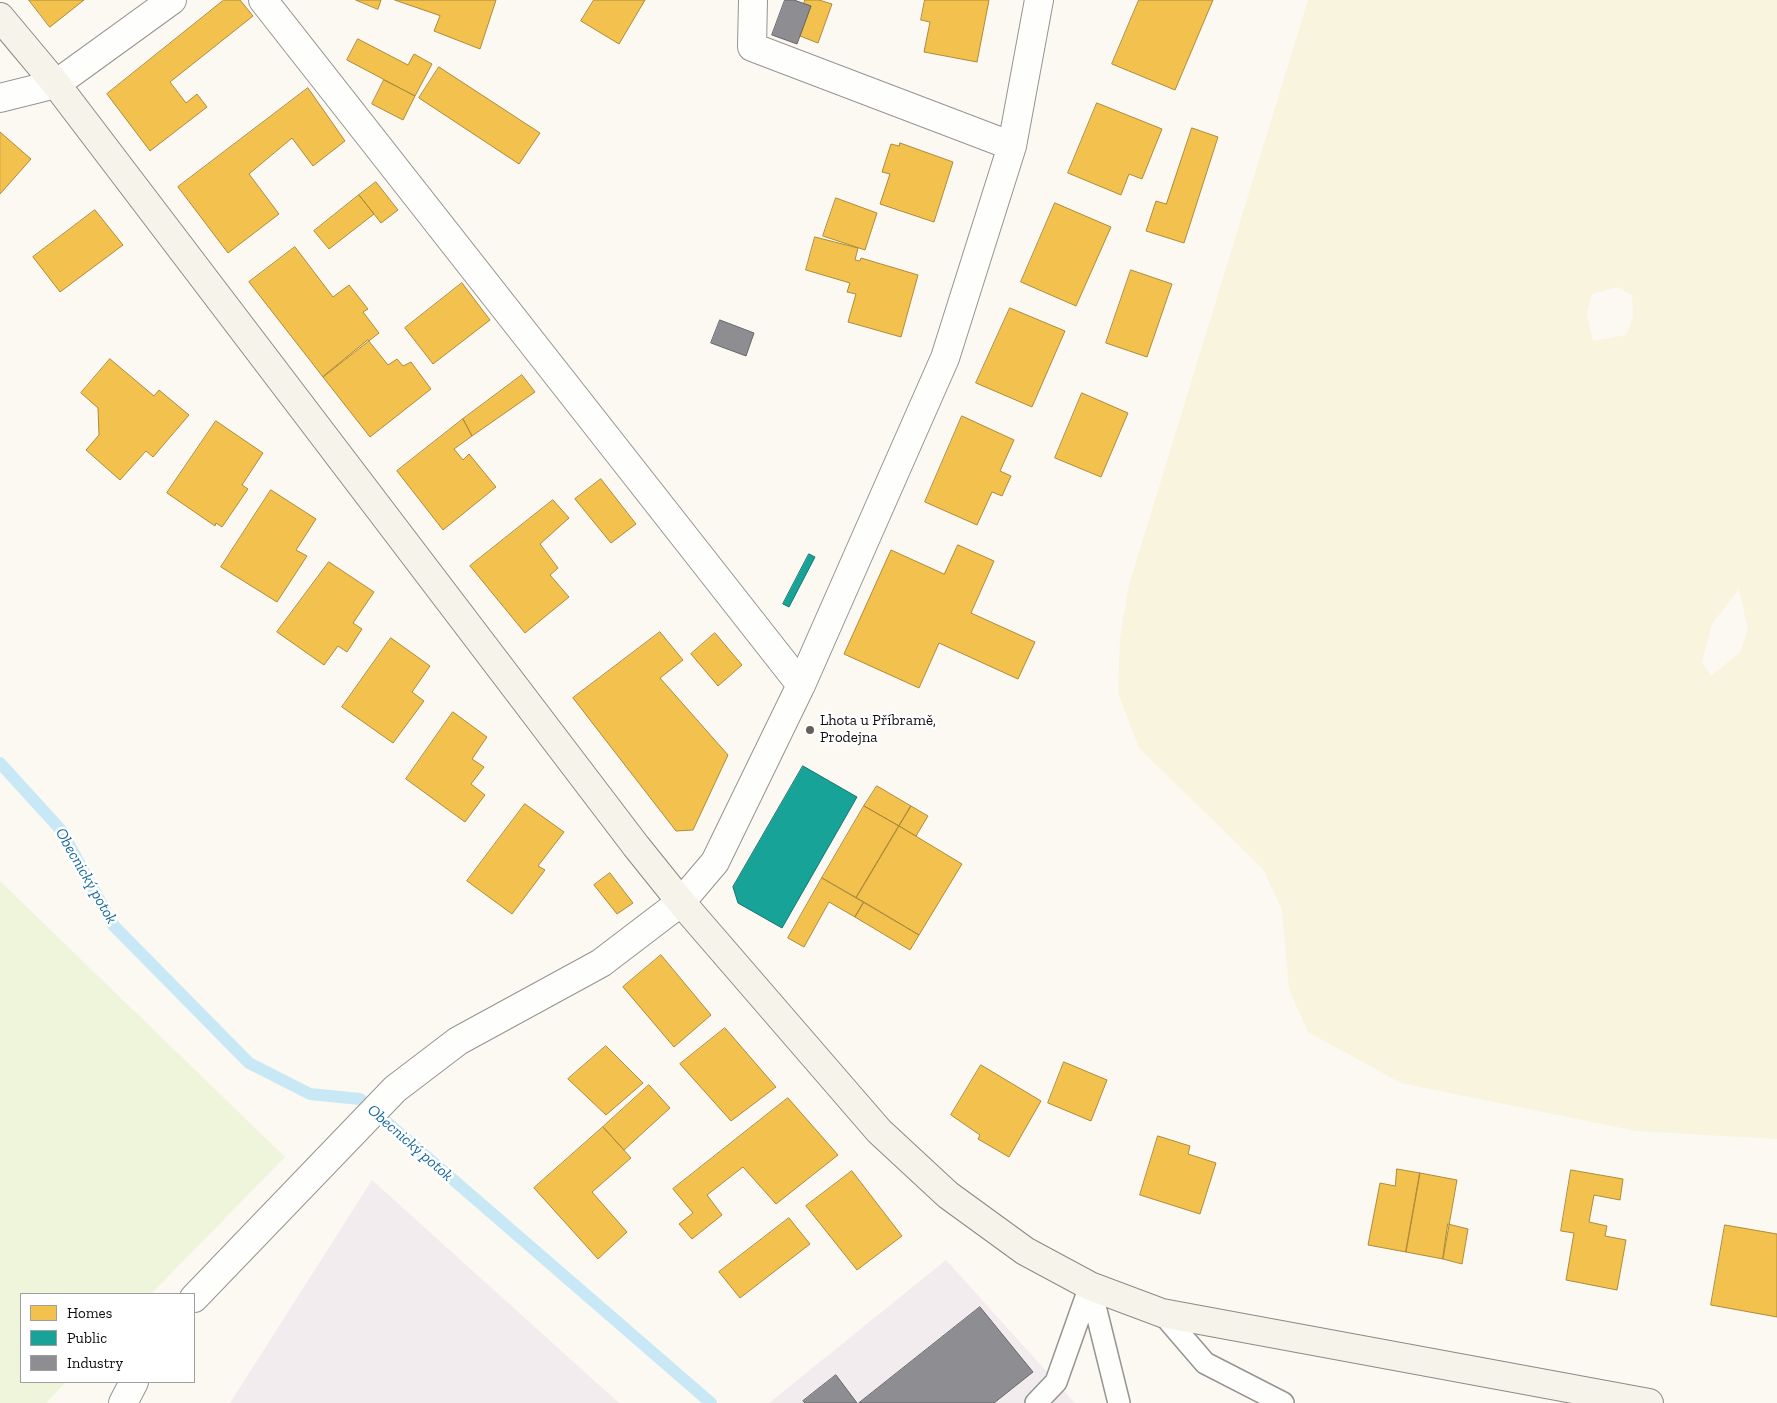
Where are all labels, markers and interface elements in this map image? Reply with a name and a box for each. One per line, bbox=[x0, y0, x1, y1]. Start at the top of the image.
place label: Lhota u Příbramě, Prodejna bbox=[820, 712, 936, 747]
marker: Lhota u Příbramě, Prodejna bbox=[804, 724, 816, 736]
water label: Obecnický potok bbox=[51, 825, 121, 927]
water label: Obecnický potok bbox=[363, 1101, 457, 1185]
legend bbox=[20, 1293, 195, 1383]
text: Homes bbox=[67, 1304, 112, 1322]
text: Public bbox=[67, 1329, 107, 1347]
text: Industry bbox=[67, 1354, 123, 1372]

